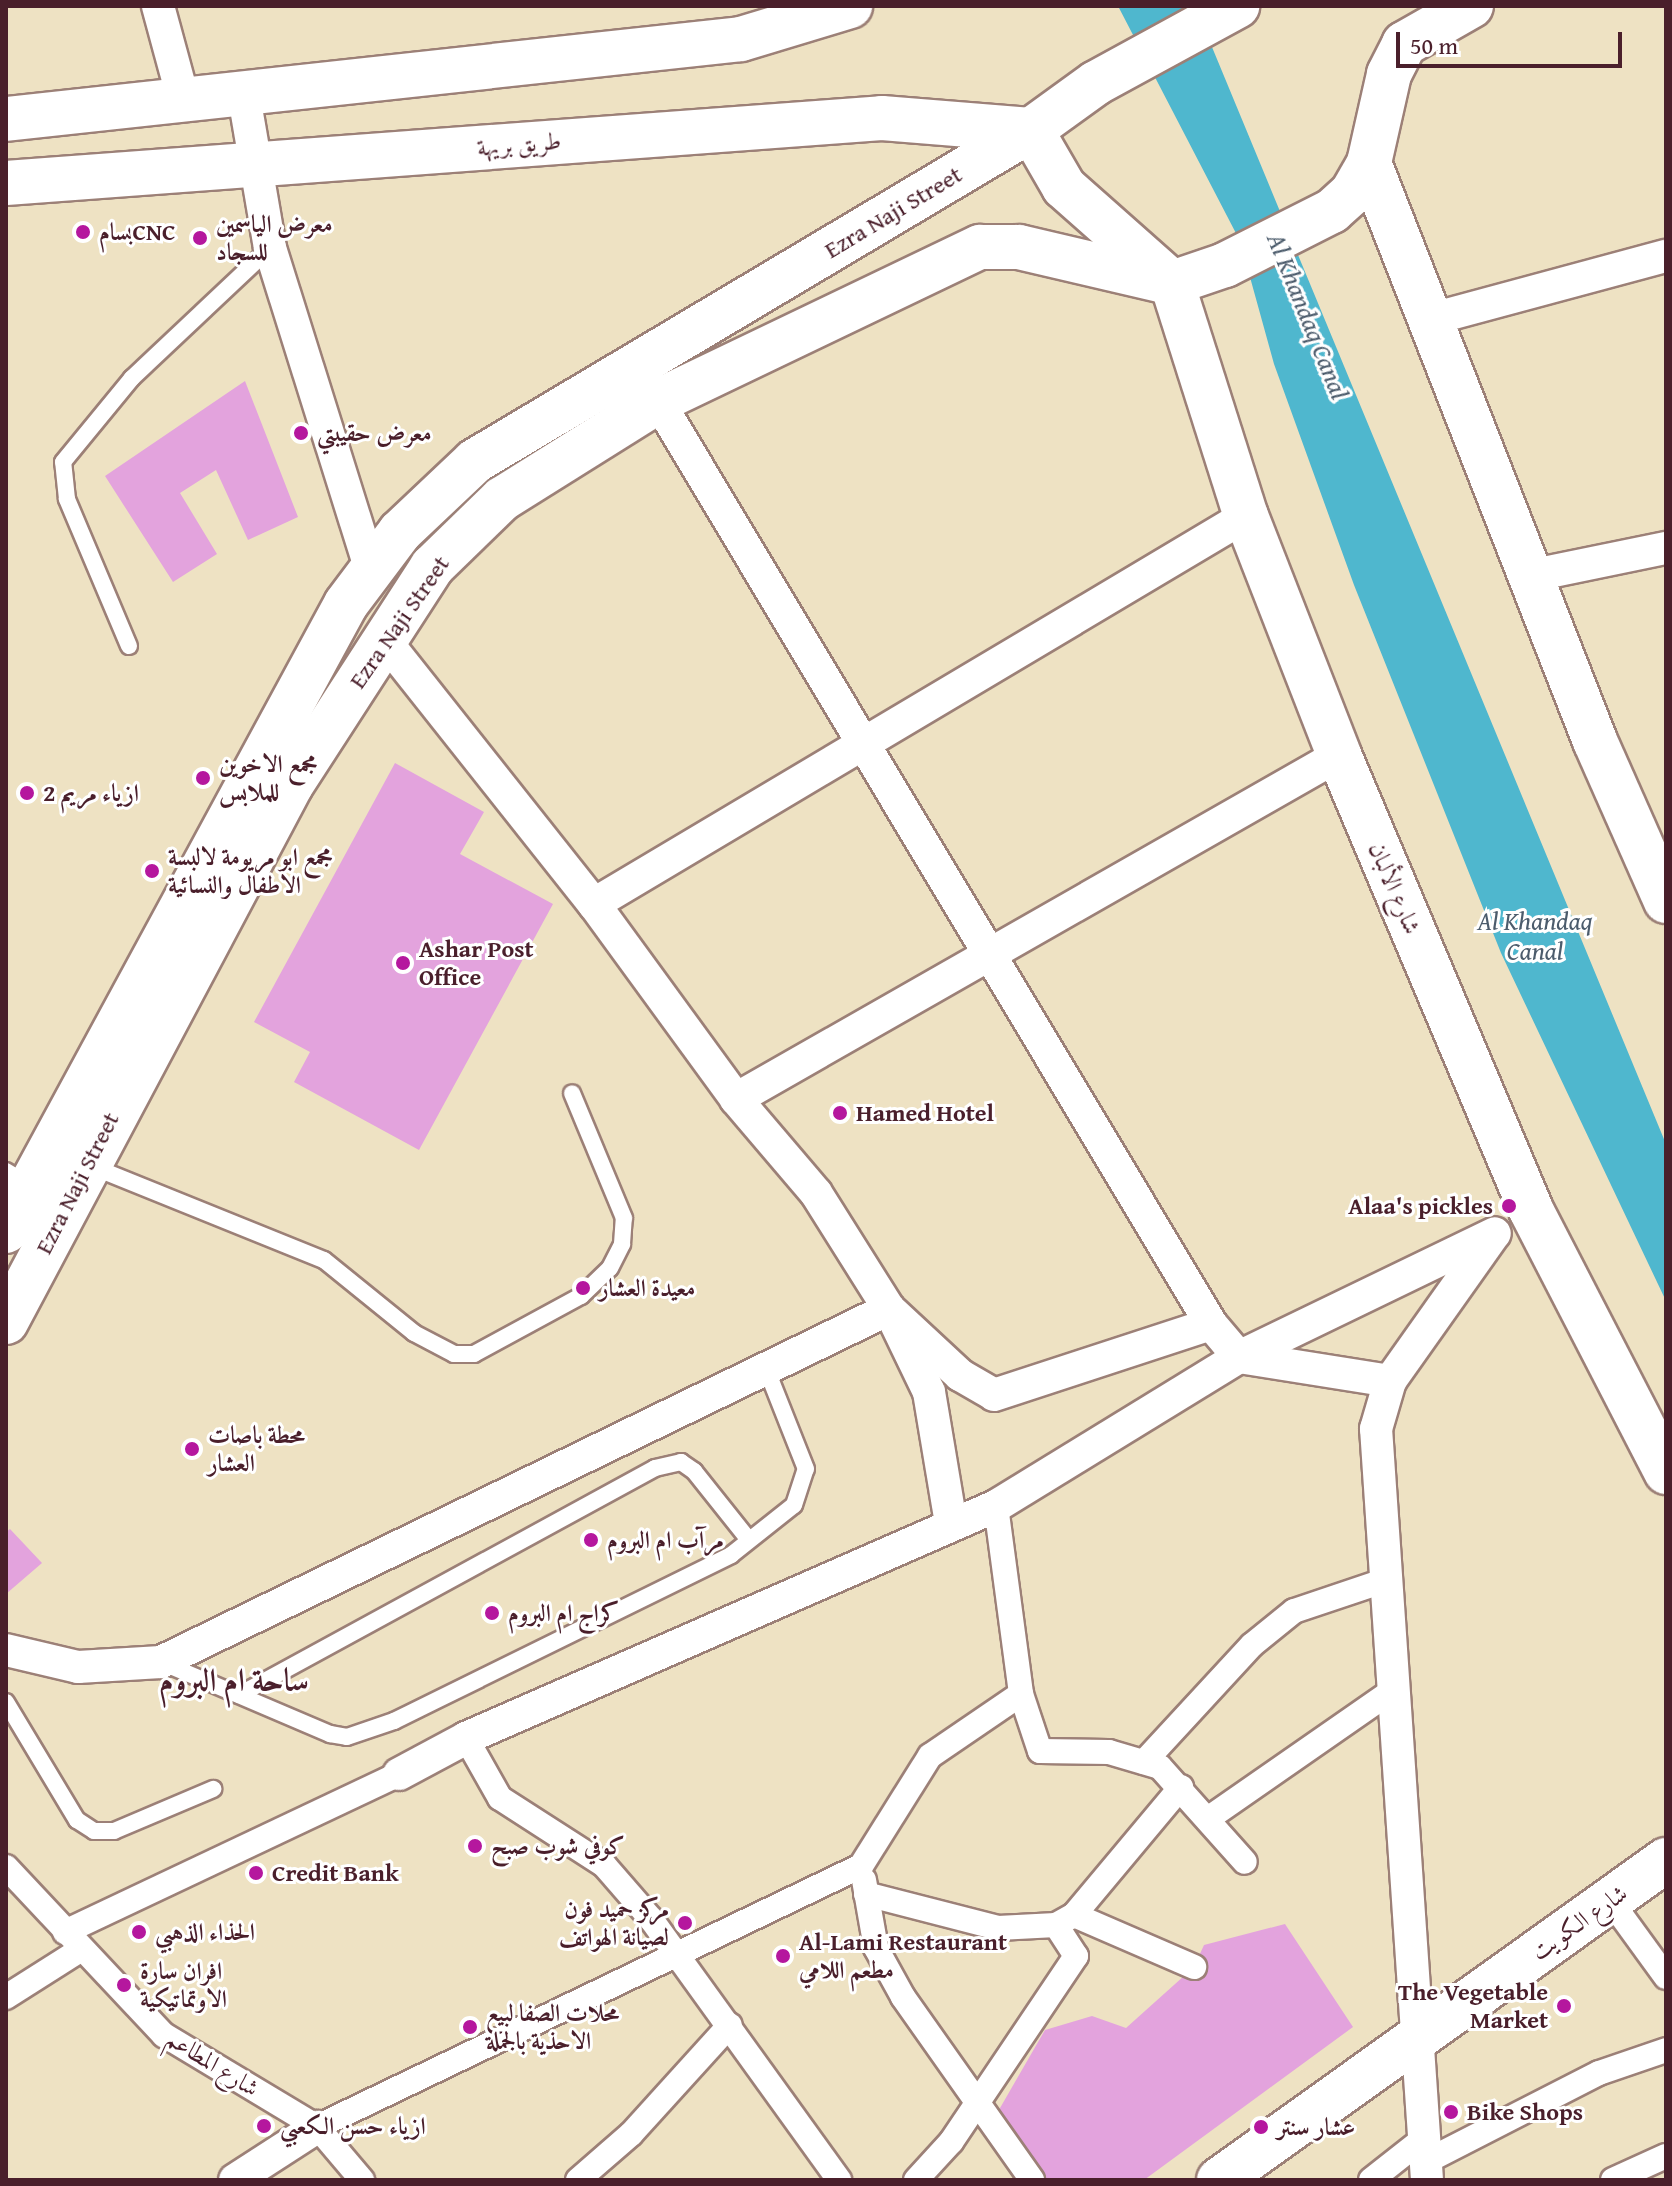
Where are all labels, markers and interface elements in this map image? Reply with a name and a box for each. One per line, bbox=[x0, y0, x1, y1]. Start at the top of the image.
scale bar bbox=[1400, 16, 1626, 66]
text: 50 m bbox=[1410, 28, 1458, 63]
street label: طريق بريهة bbox=[476, 126, 562, 162]
street label: Ezra Naji Street bbox=[819, 160, 967, 264]
place label: معرض الياسمين للسجاد bbox=[216, 210, 332, 266]
place label: بسامCNC bbox=[99, 218, 176, 246]
marker: بسامCNC bbox=[74, 223, 92, 241]
water label: Al Khandaq Canal bbox=[1260, 228, 1356, 404]
marker: معرض الياسمين للسجاد bbox=[191, 229, 209, 247]
place label: معرض حقيبتي bbox=[317, 419, 432, 447]
marker: معرض حقيبتي bbox=[292, 424, 310, 442]
street label: Ezra Naji Street bbox=[343, 550, 455, 694]
place label: مجمع الاخوين للملابس bbox=[219, 750, 317, 806]
marker: مجمع الاخوين للملابس bbox=[194, 769, 212, 787]
place label: ازياء مريم 2 bbox=[43, 779, 139, 807]
marker: ازياء مريم 2 bbox=[18, 784, 36, 802]
street label: شارع الألبان bbox=[1363, 838, 1427, 938]
place label: مجمع ابو مريومة لالبسة الاطفال والنسائية bbox=[168, 843, 332, 899]
marker: مجمع ابو مريومة لالبسة الاطفال والنسائية bbox=[143, 862, 161, 880]
water label: Al Khandaq Canal bbox=[1477, 905, 1593, 966]
place label: Ashar Post Office bbox=[419, 935, 534, 991]
marker: Ashar Post Office bbox=[394, 954, 412, 972]
place label: Hamed Hotel bbox=[856, 1099, 994, 1127]
marker: Hamed Hotel bbox=[831, 1104, 849, 1122]
street label: Ezra Naji Street bbox=[29, 1107, 125, 1259]
place label: Alaa's pickles bbox=[1348, 1192, 1493, 1220]
marker: Alaa's pickles bbox=[1500, 1197, 1518, 1215]
place label: معيدة العشار bbox=[599, 1274, 695, 1302]
marker: معيدة العشار bbox=[574, 1279, 592, 1297]
place label: محطة باصات العشار bbox=[208, 1421, 305, 1477]
marker: محطة باصات العشار bbox=[183, 1440, 201, 1458]
place label: مرآب ام البروم bbox=[607, 1526, 724, 1554]
marker: مرآب ام البروم bbox=[582, 1531, 600, 1549]
place label: كراج ام البروم bbox=[508, 1599, 619, 1627]
marker: كراج ام البروم bbox=[483, 1604, 501, 1622]
district label: ساحة ام البروم bbox=[159, 1661, 309, 1699]
place label: كوفي شوب صبح bbox=[491, 1832, 625, 1860]
marker: كوفي شوب صبح bbox=[466, 1837, 484, 1855]
place label: Credit Bank bbox=[272, 1859, 399, 1887]
marker: Credit Bank bbox=[247, 1864, 265, 1882]
street label: شارع الكويت bbox=[1525, 1878, 1633, 1966]
place label: مركز حميد فون لصيانة الهواتف bbox=[559, 1895, 669, 1951]
marker: مركز حميد فون لصيانة الهواتف bbox=[676, 1914, 694, 1932]
place label: الحذاء الذهبي bbox=[155, 1918, 255, 1946]
marker: الحذاء الذهبي bbox=[130, 1923, 148, 1941]
place label: Al-Lami Restaurant مطعم اللامي bbox=[799, 1928, 1007, 1984]
marker: Al-Lami Restaurant مطعم اللامي bbox=[774, 1947, 792, 1965]
place label: افران سارة الاوتماتيكية bbox=[140, 1957, 227, 2013]
marker: افران سارة الاوتماتيكية bbox=[115, 1976, 133, 1994]
place label: The Vegetable Market bbox=[1398, 1978, 1548, 2034]
marker: The Vegetable Market bbox=[1555, 1997, 1573, 2015]
place label: محلات الصفا لبيع الاحذية بالجملة bbox=[486, 1999, 619, 2055]
marker: محلات الصفا لبيع الاحذية بالجملة bbox=[461, 2018, 479, 2036]
street label: شارع المطاعم bbox=[162, 2023, 264, 2103]
place label: Bike Shops bbox=[1467, 2098, 1583, 2126]
marker: Bike Shops bbox=[1442, 2103, 1460, 2121]
place label: ازياء حسن الكعبي bbox=[280, 2112, 426, 2140]
place label: عشار سنتر bbox=[1277, 2113, 1355, 2141]
marker: ازياء حسن الكعبي bbox=[255, 2117, 273, 2135]
marker: عشار سنتر bbox=[1252, 2118, 1270, 2136]

